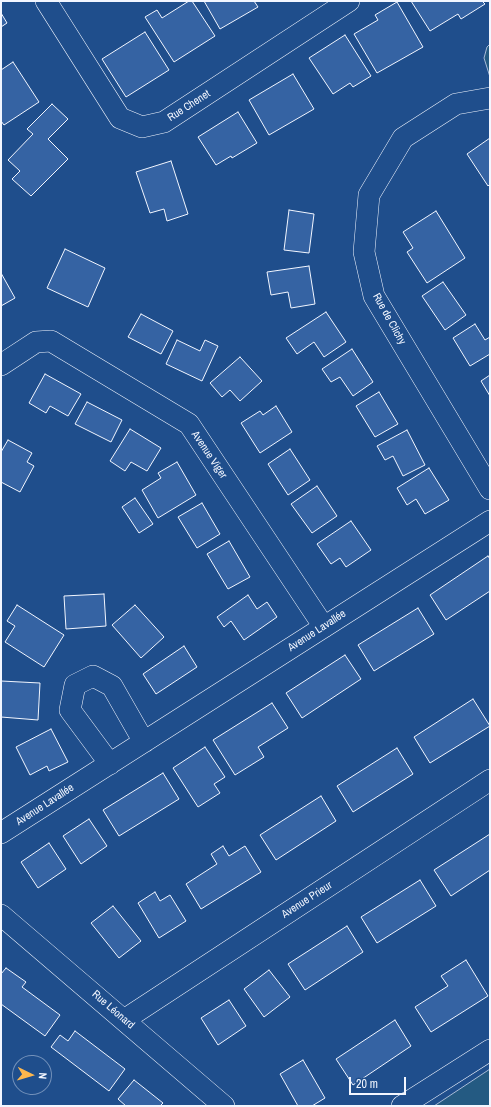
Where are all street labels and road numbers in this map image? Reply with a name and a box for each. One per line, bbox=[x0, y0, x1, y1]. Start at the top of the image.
street label: Rue Chenet bbox=[165, 87, 213, 125]
street label: Rue de Clichy bbox=[369, 291, 409, 347]
street label: Avenue Viger bbox=[188, 429, 230, 481]
street label: Avenue Lavallée bbox=[286, 607, 348, 655]
street label: Avenue Lavallée bbox=[14, 781, 76, 829]
street label: Avenue Prieur bbox=[279, 879, 335, 921]
street label: Rue Léonard bbox=[89, 988, 137, 1032]

